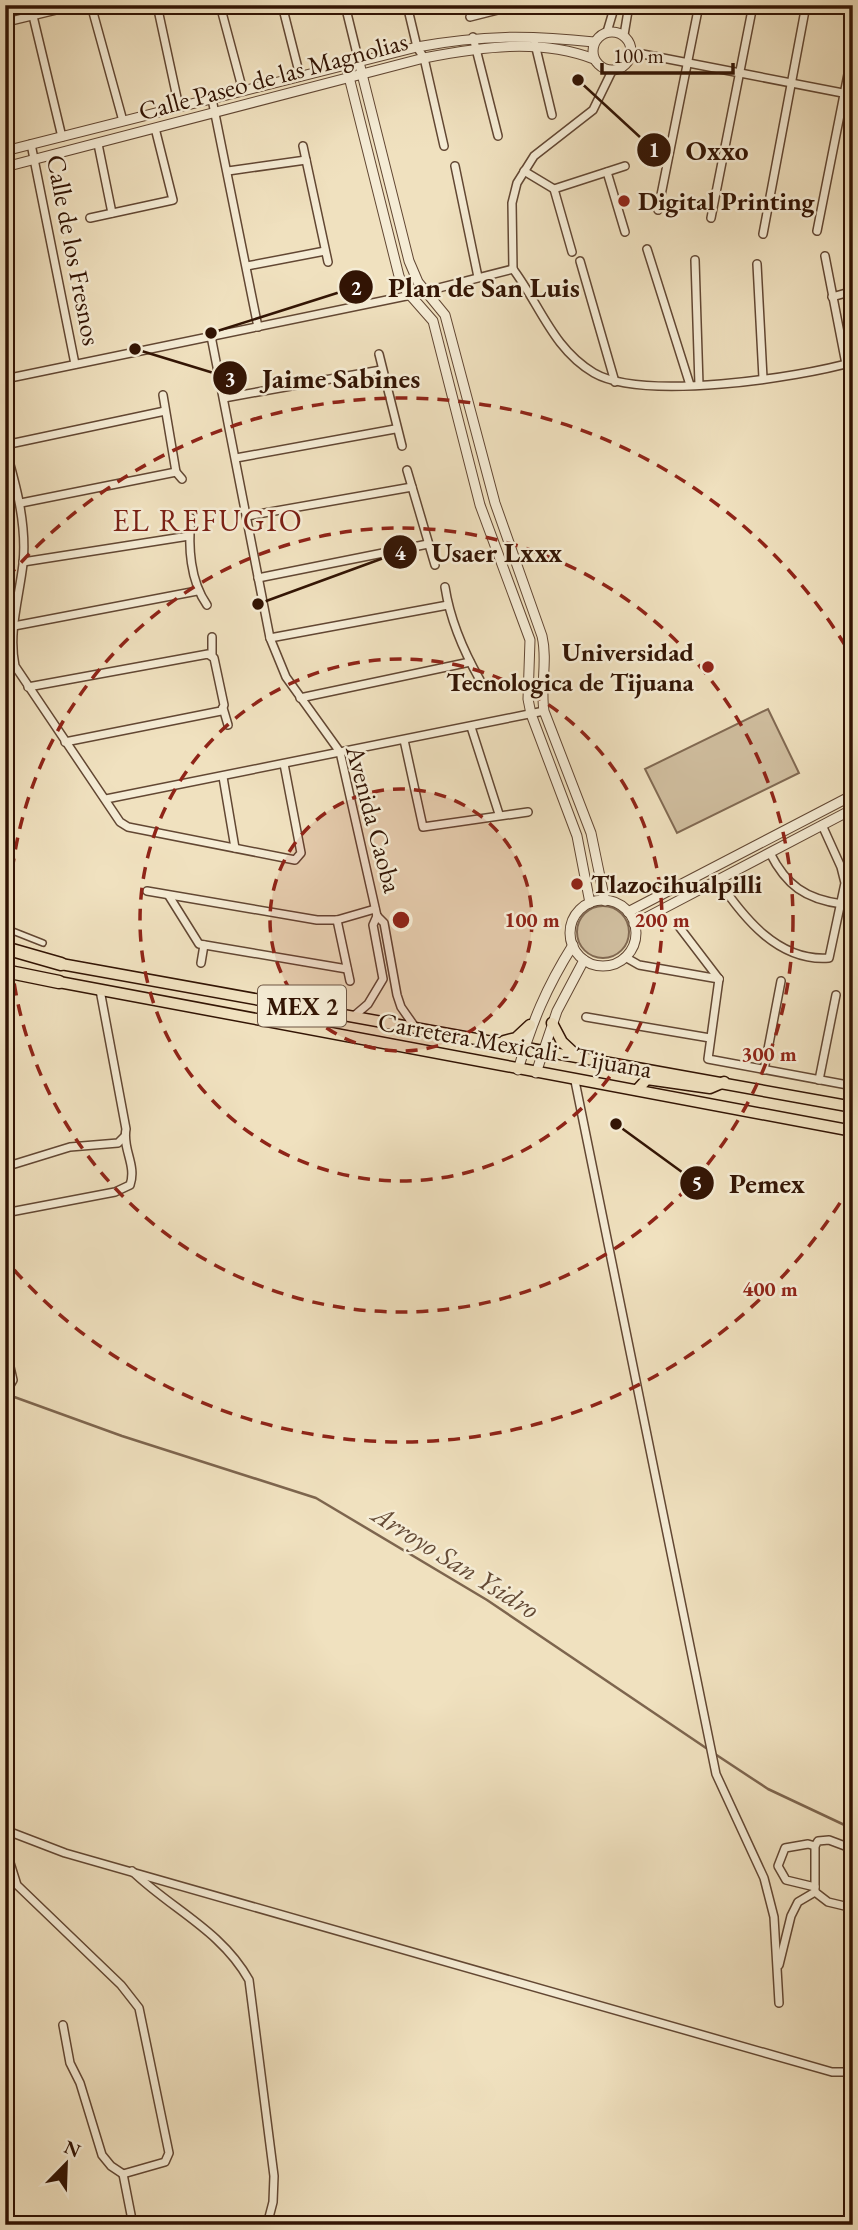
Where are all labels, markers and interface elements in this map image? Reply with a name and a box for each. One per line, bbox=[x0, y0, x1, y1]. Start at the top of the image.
street label: Calle Paseo de las Magnolias bbox=[135, 24, 411, 128]
scale bar bbox=[602, 32, 734, 76]
text: 100 m bbox=[613, 42, 664, 69]
callout: Oxxo bbox=[637, 125, 763, 174]
text: Oxxo bbox=[686, 132, 748, 168]
text: 1 bbox=[648, 136, 660, 163]
street label: Calle de los Fresnos bbox=[39, 152, 109, 348]
place label: Digital Printing bbox=[638, 184, 816, 218]
marker: Digital Printing bbox=[616, 193, 632, 209]
callout: Plan de San Luis bbox=[339, 263, 594, 312]
text: Plan de San Luis bbox=[388, 269, 580, 305]
text: 2 bbox=[350, 274, 362, 301]
callout: Jaime Sabines bbox=[213, 354, 434, 403]
text: Jaime Sabines bbox=[259, 360, 420, 396]
text: 3 bbox=[224, 365, 236, 392]
district label: EL REFUGIO bbox=[112, 501, 304, 540]
callout: Usaer Lxxx bbox=[383, 528, 577, 577]
text: Usaer Lxxx bbox=[431, 534, 563, 570]
text: 4 bbox=[394, 539, 406, 566]
place label: Universidad Tecnologica de Tijuana bbox=[446, 635, 695, 699]
marker: Universidad Tecnologica de Tijuana bbox=[700, 659, 716, 675]
street label: Avenida Caoba bbox=[338, 741, 410, 897]
place label: Tlazocihualpilli bbox=[591, 867, 763, 901]
marker: Tlazocihualpilli bbox=[569, 876, 585, 892]
text: 100 m bbox=[504, 906, 560, 933]
text: 200 m bbox=[634, 906, 690, 933]
centre of rings bbox=[389, 908, 413, 932]
road number: MEX 2 bbox=[258, 986, 346, 1026]
street label: Carretera Mexicali - Tijuana bbox=[375, 1004, 655, 1086]
text: 300 m bbox=[741, 1040, 797, 1067]
callout: Pemex bbox=[680, 1159, 818, 1208]
text: Pemex bbox=[729, 1165, 805, 1201]
text: 5 bbox=[691, 1169, 703, 1196]
text: 400 m bbox=[742, 1275, 798, 1302]
water label: Arroyo San Ysidro bbox=[364, 1494, 546, 1627]
north arrow bbox=[32, 2128, 102, 2198]
text: N bbox=[60, 2134, 85, 2164]

